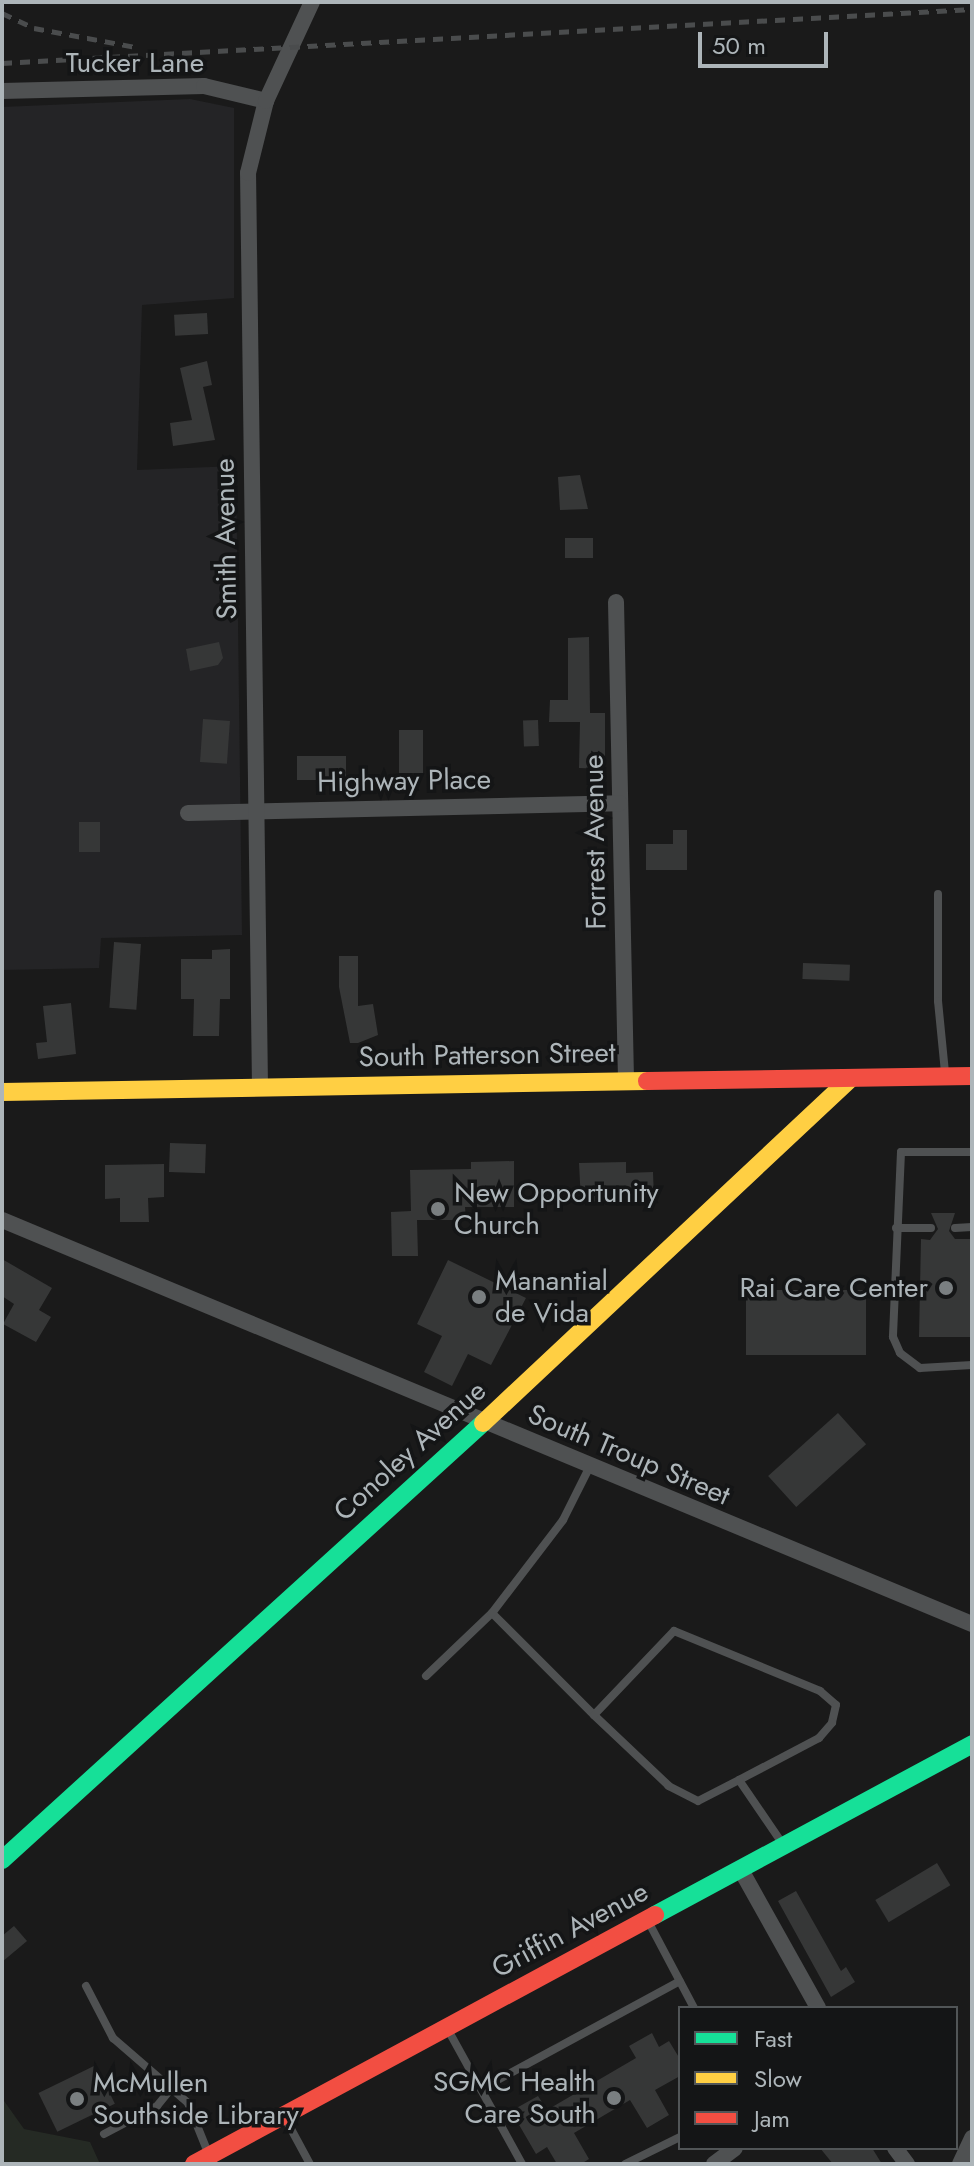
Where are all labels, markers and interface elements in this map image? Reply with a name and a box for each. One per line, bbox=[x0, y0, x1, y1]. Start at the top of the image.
scale bar bbox=[702, 16, 832, 66]
text: 50 m bbox=[712, 28, 766, 63]
street label: Tucker Lane bbox=[66, 46, 204, 80]
street label: Smith Avenue bbox=[208, 458, 244, 620]
street label: Forrest Avenue bbox=[577, 754, 613, 930]
street label: Highway Place bbox=[317, 763, 491, 799]
street label: South Patterson Street bbox=[358, 1036, 616, 1074]
place label: New Opportunity Church bbox=[454, 1176, 659, 1242]
marker: New Opportunity Church bbox=[429, 1200, 447, 1218]
place label: Manantial de Vida bbox=[495, 1264, 608, 1330]
place label: Rai Care Center bbox=[739, 1271, 928, 1305]
marker: Rai Care Center bbox=[935, 1277, 957, 1299]
marker: Manantial de Vida bbox=[470, 1288, 488, 1306]
street label: Conoley Avenue bbox=[327, 1374, 493, 1528]
street label: South Troup Street bbox=[523, 1397, 735, 1513]
street label: Griffin Avenue bbox=[486, 1875, 654, 1985]
legend bbox=[678, 2006, 958, 2150]
text: Fast bbox=[754, 2021, 792, 2056]
text: Slow bbox=[754, 2061, 802, 2096]
place label: SGMC Health Care South bbox=[433, 2065, 596, 2131]
place label: McMullen Southside Library bbox=[93, 2066, 299, 2132]
marker: SGMC Health Care South bbox=[603, 2087, 625, 2109]
marker: McMullen Southside Library bbox=[68, 2090, 86, 2108]
text: Jam bbox=[754, 2101, 790, 2136]

